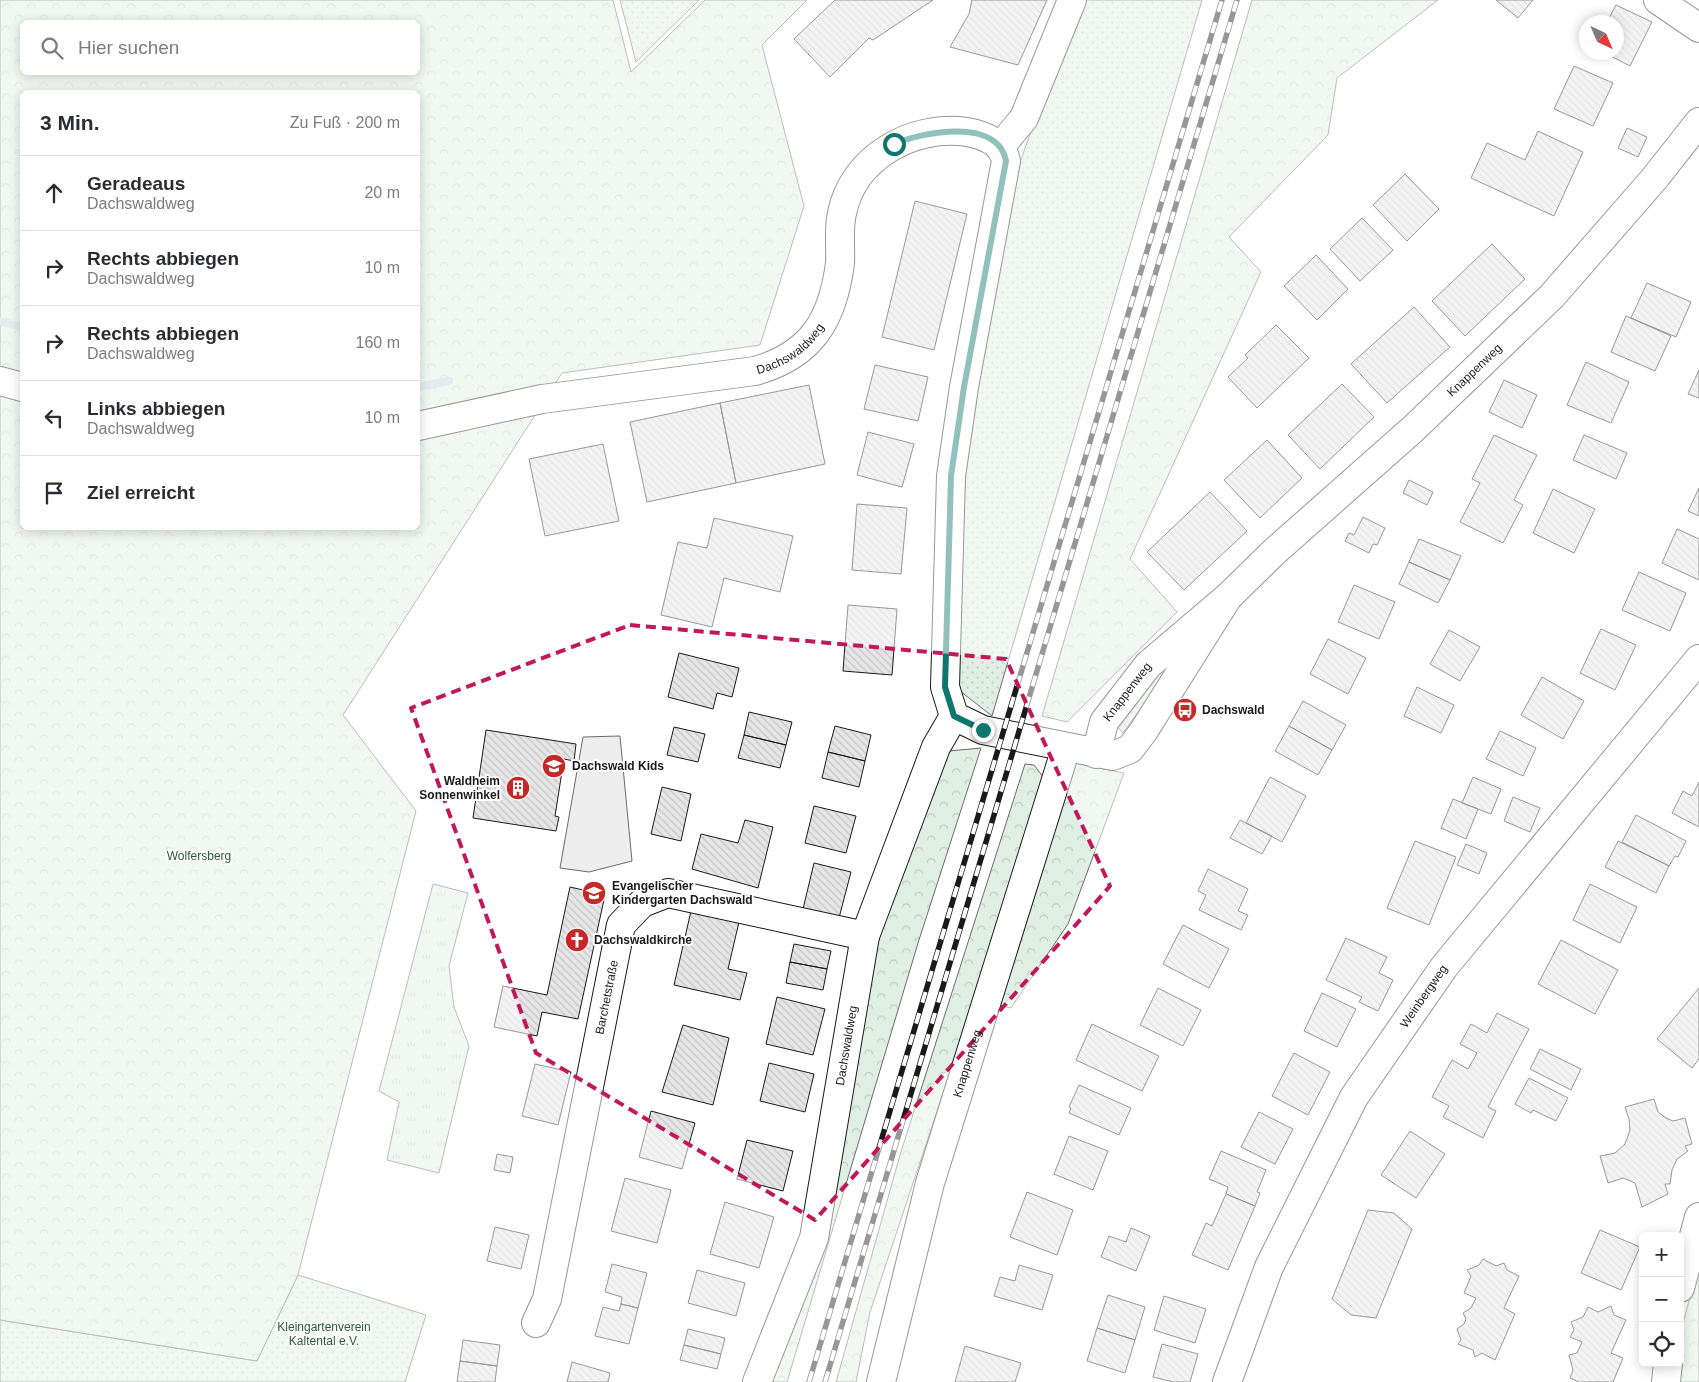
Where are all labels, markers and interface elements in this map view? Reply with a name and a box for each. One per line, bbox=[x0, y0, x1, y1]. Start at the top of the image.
north arrow bbox=[1579, 15, 1624, 60]
search box bbox=[20, 20, 420, 75]
icon: search bbox=[38, 34, 66, 62]
text: Hier suchen bbox=[78, 37, 179, 58]
text: 3 Min. bbox=[40, 111, 100, 134]
text: Zu Fuß · 200 m bbox=[290, 114, 400, 131]
route start bbox=[883, 133, 906, 156]
text: Geradeaus bbox=[87, 173, 185, 194]
icon: ahead bbox=[40, 179, 68, 207]
text: 20 m bbox=[364, 184, 400, 201]
text: Dachswaldweg bbox=[87, 195, 195, 212]
text: Rechts abbiegen bbox=[87, 248, 239, 269]
icon: right bbox=[40, 254, 68, 282]
text: 10 m bbox=[364, 259, 400, 276]
text: Dachswaldweg bbox=[87, 270, 195, 287]
street label: Dachswaldweg bbox=[755, 321, 827, 377]
text: Rechts abbiegen bbox=[87, 323, 239, 344]
icon: right bbox=[40, 329, 68, 357]
text: 160 m bbox=[356, 334, 400, 351]
street label: Knappenweg bbox=[1444, 341, 1505, 400]
text: Dachswaldweg bbox=[87, 345, 195, 362]
text: Links abbiegen bbox=[87, 398, 225, 419]
icon: left bbox=[40, 404, 68, 432]
text: 10 m bbox=[364, 409, 400, 426]
text: Dachswaldweg bbox=[87, 420, 195, 437]
icon: arrive bbox=[40, 479, 68, 507]
text: Ziel erreicht bbox=[87, 482, 195, 503]
street label: Knappenweg bbox=[1100, 660, 1154, 724]
bus stop icon: Dachswald bbox=[1172, 697, 1198, 723]
place label: Dachswald bbox=[1202, 703, 1265, 717]
route end bbox=[972, 719, 995, 742]
school or university icon: Dachswald Kids bbox=[541, 753, 567, 779]
place label: Dachswald Kids bbox=[572, 759, 664, 773]
place label: Waldheim Sonnenwinkel bbox=[419, 774, 500, 802]
building icon: Waldheim Sonnenwinkel bbox=[505, 775, 531, 801]
park label: Wolfersberg bbox=[167, 849, 231, 863]
place label: Evangelischer Kindergarten Dachswald bbox=[612, 879, 753, 907]
school or university icon: Evangelischer Kindergarten Dachswald bbox=[581, 880, 607, 906]
church icon: Dachswaldkirche bbox=[564, 927, 590, 953]
place label: Dachswaldkirche bbox=[594, 933, 692, 947]
street label: Barchetstraße bbox=[593, 959, 621, 1036]
street label: Weinbergweg bbox=[1397, 962, 1450, 1030]
street label: Dachswaldweg bbox=[833, 1005, 860, 1087]
street label: Knappenweg bbox=[950, 1028, 984, 1099]
map controls bbox=[1639, 1232, 1684, 1367]
button: + bbox=[1639, 1232, 1684, 1277]
button: − bbox=[1639, 1277, 1684, 1322]
park label: Kleingartenverein Kaltental e.V. bbox=[277, 1320, 371, 1348]
button: locate bbox=[1639, 1322, 1684, 1367]

